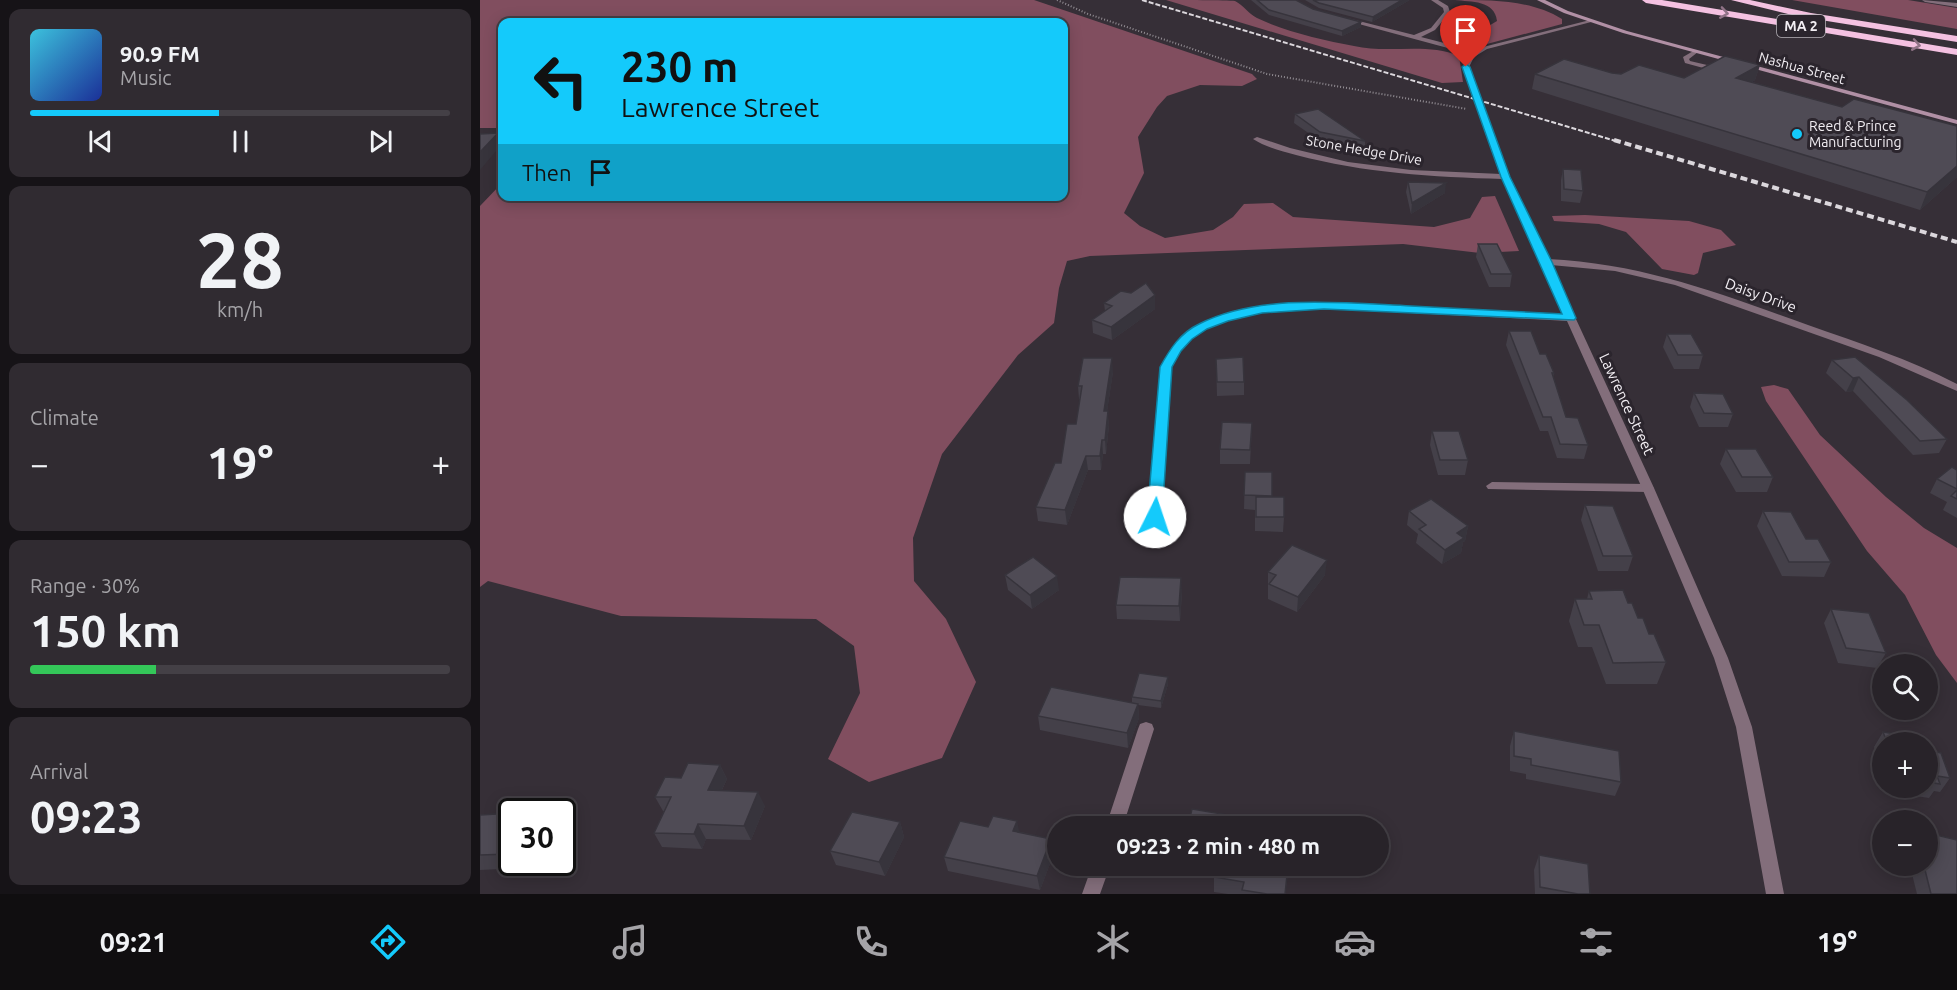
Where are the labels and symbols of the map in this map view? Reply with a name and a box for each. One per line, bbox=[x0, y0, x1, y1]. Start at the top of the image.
pin bbox=[1440, 5, 1491, 67]
one-way arrow bbox=[1719, 6, 1729, 19]
road number: MA 2 bbox=[1777, 15, 1825, 37]
one-way arrow bbox=[1912, 39, 1921, 51]
street label: Nashua Street bbox=[1757, 49, 1847, 87]
place label: Reed & Prince Manufacturing bbox=[1809, 118, 1902, 150]
marker: Reed & Prince Manufacturing bbox=[1790, 127, 1804, 141]
street label: Stone Hedge Drive bbox=[1305, 132, 1423, 168]
street label: Daisy Drive bbox=[1723, 274, 1799, 316]
street label: Lawrence Street bbox=[1596, 351, 1658, 458]
position arrow bbox=[1123, 485, 1187, 549]
speed limit sign: 30 bbox=[498, 798, 576, 876]

